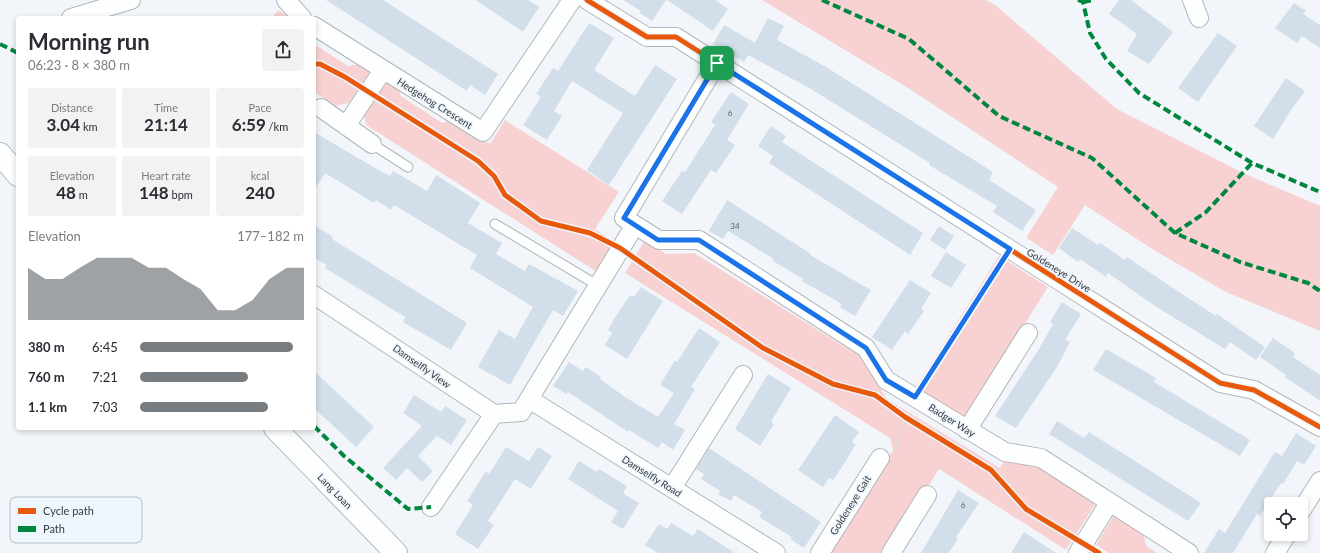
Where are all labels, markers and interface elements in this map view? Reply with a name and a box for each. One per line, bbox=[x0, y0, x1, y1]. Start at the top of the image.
text: Morning run bbox=[28, 28, 150, 55]
button: share bbox=[262, 29, 304, 71]
pin bbox=[700, 46, 734, 80]
icon: arrive bbox=[706, 52, 728, 74]
text: 06:23 · 8 × 380 m bbox=[28, 57, 130, 73]
street label: Hedgehog Crescent bbox=[395, 75, 475, 131]
text: Distance bbox=[51, 101, 93, 114]
text: Time bbox=[154, 101, 178, 114]
text: Pace bbox=[249, 101, 271, 114]
house number: 6 bbox=[728, 108, 733, 118]
text: 3.04 bbox=[46, 114, 80, 135]
text: 21:14 bbox=[144, 114, 188, 135]
text: 6:59 bbox=[232, 114, 266, 135]
text: km bbox=[80, 120, 98, 133]
text: /km bbox=[266, 120, 288, 133]
text: Elevation bbox=[50, 169, 94, 182]
text: Heart rate bbox=[141, 169, 191, 182]
text: kcal bbox=[251, 169, 269, 182]
text: 48 bbox=[56, 182, 76, 203]
text: 148 bbox=[139, 182, 169, 203]
text: 240 bbox=[245, 182, 275, 203]
text: m bbox=[76, 188, 88, 201]
text: bpm bbox=[169, 188, 193, 201]
house number: 34 bbox=[730, 221, 740, 231]
text: Elevation bbox=[28, 228, 81, 244]
text: 177–182 m bbox=[237, 228, 304, 244]
street label: Goldeneye Drive bbox=[1025, 245, 1093, 295]
text: 380 m bbox=[28, 339, 65, 355]
text: 6:45 bbox=[92, 339, 118, 355]
street label: Damselfly View bbox=[391, 342, 453, 390]
text: 760 m bbox=[28, 369, 65, 385]
text: 7:21 bbox=[92, 369, 118, 385]
text: 1.1 km bbox=[28, 399, 67, 415]
text: 7:03 bbox=[92, 399, 118, 415]
street label: Badger Way bbox=[926, 401, 978, 440]
street label: Damselfly Road bbox=[620, 453, 684, 499]
street label: Lang Loan bbox=[315, 471, 355, 511]
street label: Goldeneye Gait bbox=[827, 473, 873, 537]
legend bbox=[10, 497, 142, 543]
map controls bbox=[1264, 497, 1308, 541]
button: locate bbox=[1264, 497, 1308, 541]
house number: 6 bbox=[961, 500, 966, 510]
text: Cycle path bbox=[43, 504, 94, 517]
text: Path bbox=[43, 522, 65, 535]

